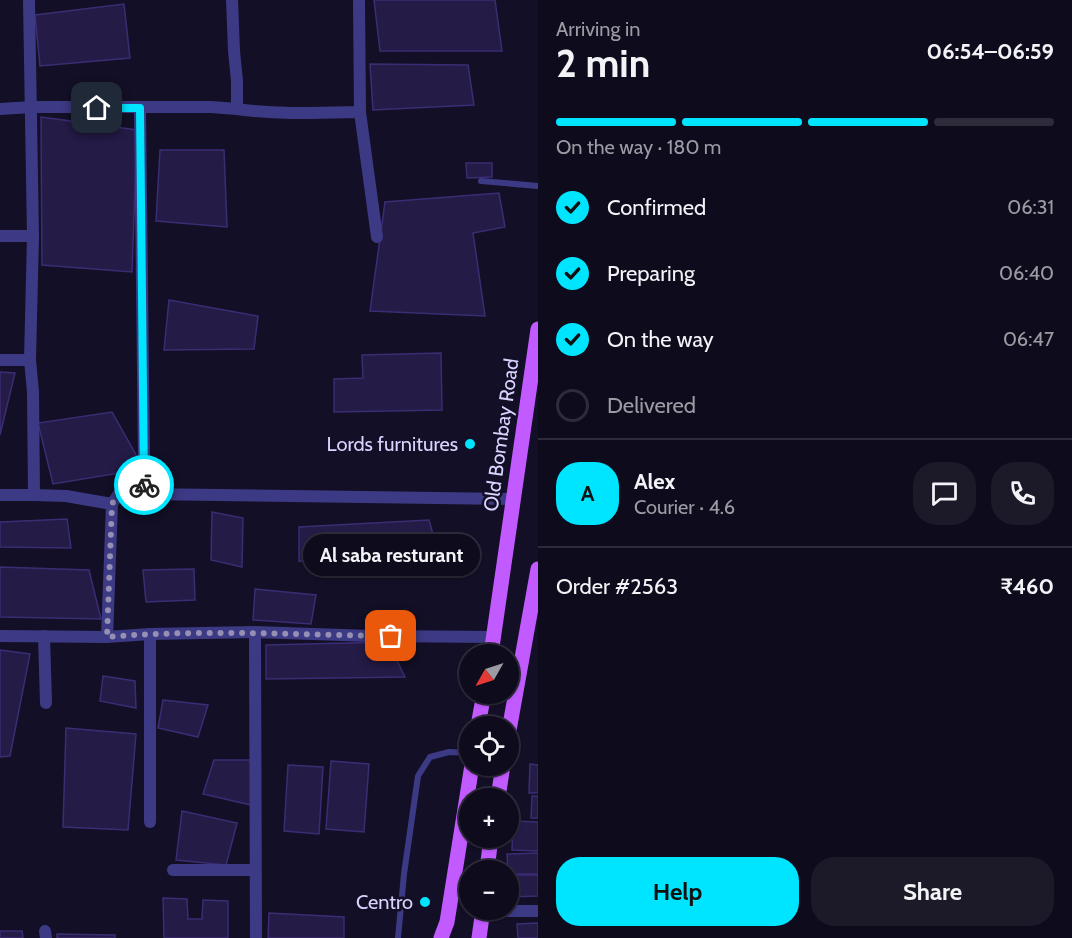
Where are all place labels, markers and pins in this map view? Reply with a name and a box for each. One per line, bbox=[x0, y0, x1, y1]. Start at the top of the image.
pin bbox=[71, 82, 122, 133]
place label: Lords furnitures bbox=[327, 432, 458, 456]
marker: Lords furnitures bbox=[463, 437, 477, 451]
callout: Al saba resturant bbox=[302, 534, 480, 576]
pin bbox=[365, 610, 416, 661]
place label: Centro bbox=[356, 890, 413, 914]
marker: Centro bbox=[418, 895, 432, 909]

